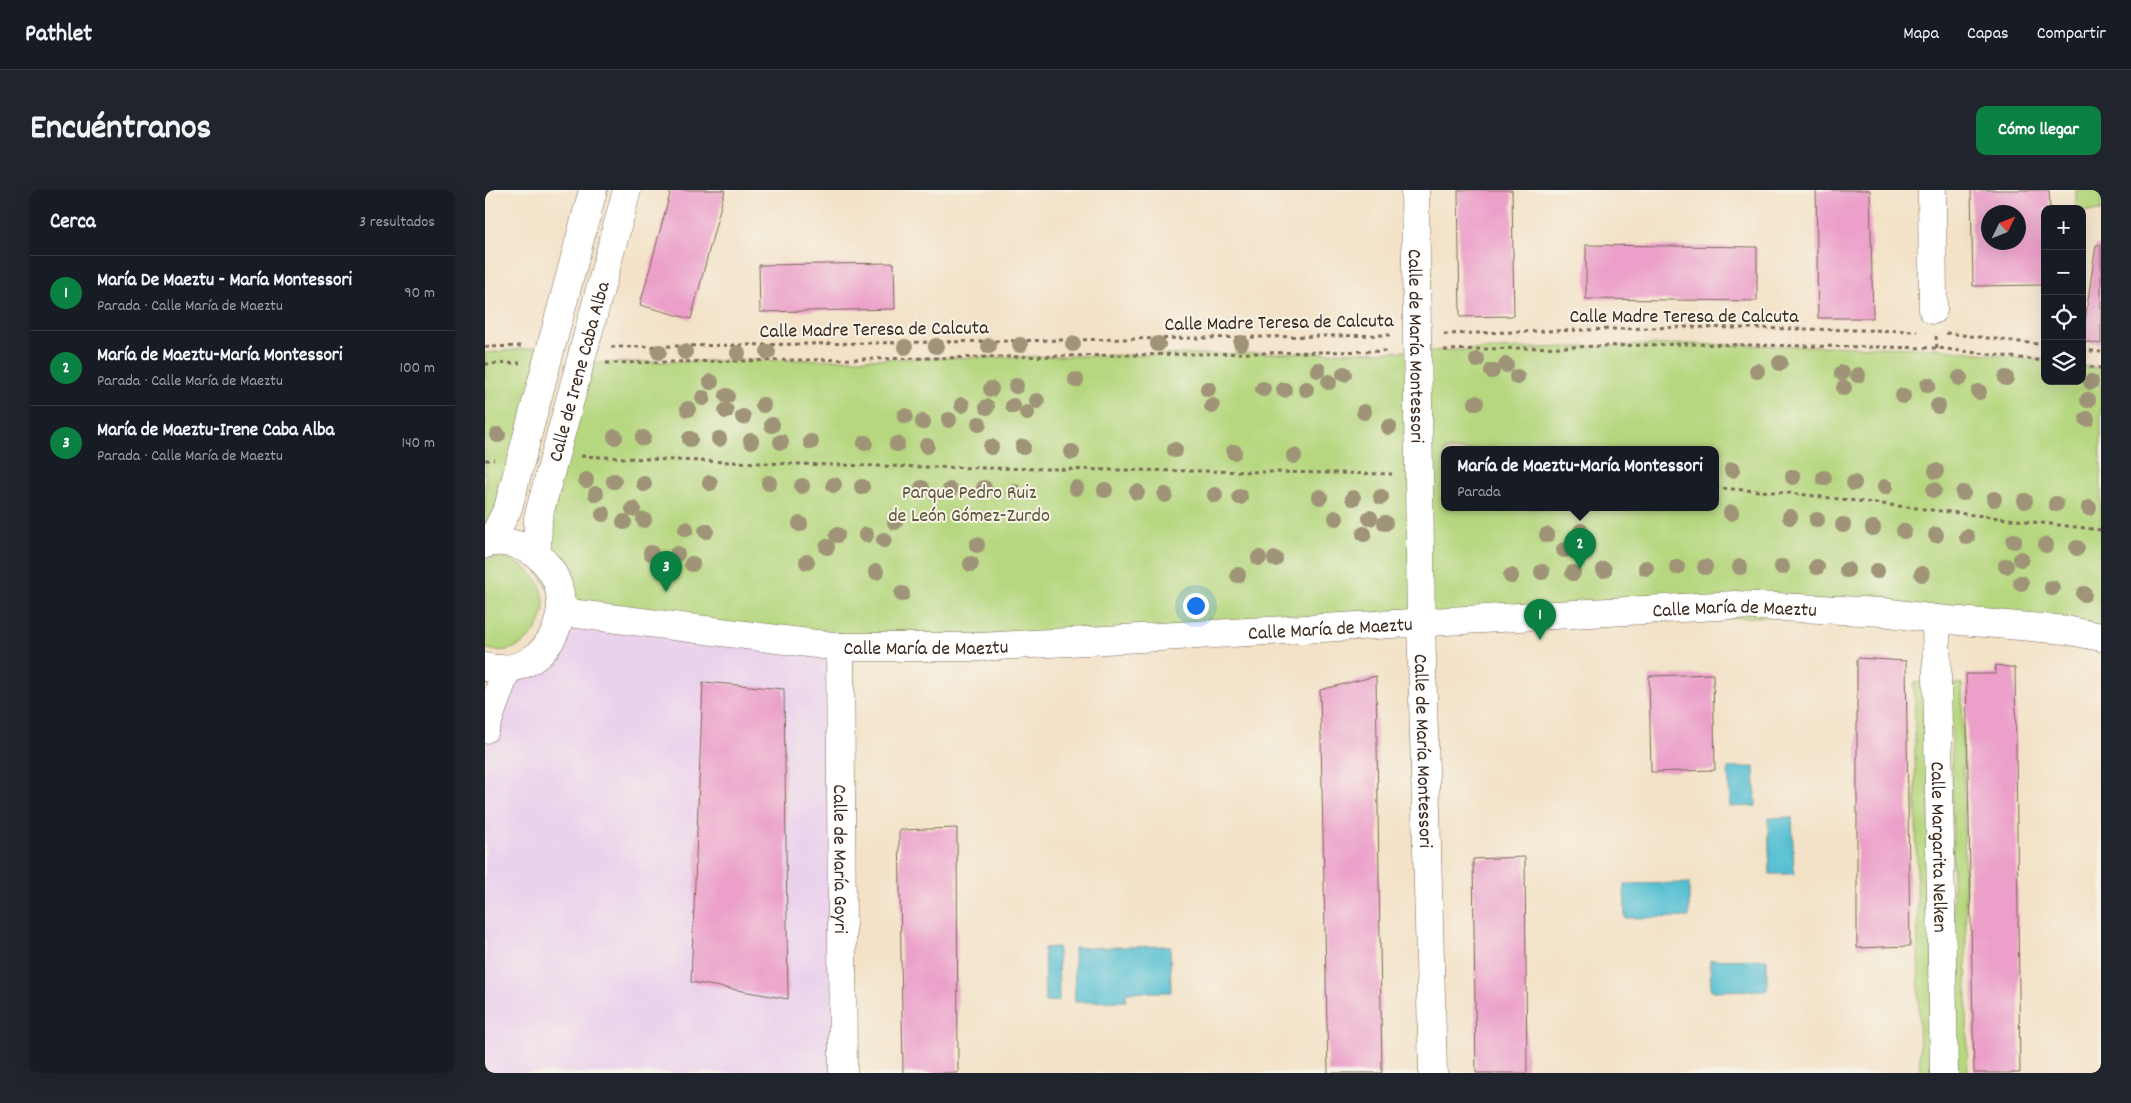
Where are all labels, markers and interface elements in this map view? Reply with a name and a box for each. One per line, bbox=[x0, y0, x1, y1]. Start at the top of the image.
text: Pathlet bbox=[25, 18, 92, 52]
text: Mapa bbox=[1903, 22, 1939, 47]
text: Capas bbox=[1967, 22, 2009, 47]
text: Compartir bbox=[2037, 22, 2106, 47]
text: Encuéntranos bbox=[30, 105, 211, 155]
button: Cómo llegar bbox=[1976, 106, 2101, 155]
north arrow bbox=[1981, 205, 2026, 250]
map controls bbox=[2041, 205, 2086, 385]
button: + bbox=[2041, 205, 2086, 250]
text: Cerca bbox=[50, 208, 96, 238]
text: 3 resultados bbox=[359, 211, 435, 234]
street label: Calle de María Montessori bbox=[1399, 249, 1430, 444]
button: − bbox=[2041, 250, 2086, 295]
text: María De Maeztu - María Montessori bbox=[97, 268, 352, 295]
street label: Calle de Irene Caba Alba bbox=[543, 278, 619, 465]
text: 1 bbox=[64, 282, 68, 305]
text: 90 m bbox=[404, 282, 435, 305]
text: Parada · Calle María de Maeztu bbox=[97, 295, 283, 318]
button: locate bbox=[2041, 295, 2086, 340]
street label: Calle Madre Teresa de Calcuta bbox=[1569, 304, 1799, 332]
street label: Calle Madre Teresa de Calcuta bbox=[1164, 308, 1394, 340]
street label: Calle Madre Teresa de Calcuta bbox=[759, 315, 989, 347]
button: layers bbox=[2041, 340, 2086, 385]
text: María de Maeztu-María Montessori bbox=[97, 343, 342, 370]
text: 2 bbox=[63, 357, 70, 380]
text: 100 m bbox=[399, 357, 435, 380]
text: Parada · Calle María de Maeztu bbox=[97, 370, 283, 393]
text: María de Maeztu-Irene Caba Alba bbox=[97, 418, 334, 445]
text: 3 bbox=[62, 432, 70, 455]
text: 140 m bbox=[401, 432, 435, 455]
text: Parada · Calle María de Maeztu bbox=[97, 445, 283, 468]
popup bbox=[1441, 446, 1719, 511]
text: María de Maeztu-María Montessori bbox=[1457, 454, 1703, 481]
park label: Parque Pedro Ruiz de León Gómez-Zurdo bbox=[888, 480, 1050, 531]
text: Parada bbox=[1457, 481, 1501, 504]
pin: 2 bbox=[1564, 528, 1596, 569]
pin: 3 bbox=[650, 551, 682, 592]
your location bbox=[1183, 593, 1209, 619]
street label: Calle María de Maeztu bbox=[1652, 594, 1817, 627]
pin: 1 bbox=[1524, 599, 1556, 640]
street label: Calle María de Maeztu bbox=[1247, 612, 1413, 649]
street label: Calle María de Maeztu bbox=[843, 634, 1009, 664]
street label: Calle de María Montessori bbox=[1405, 654, 1438, 849]
street label: Calle Margarita Nelken bbox=[1922, 761, 1953, 933]
street label: Calle de María Goyri bbox=[824, 784, 853, 934]

